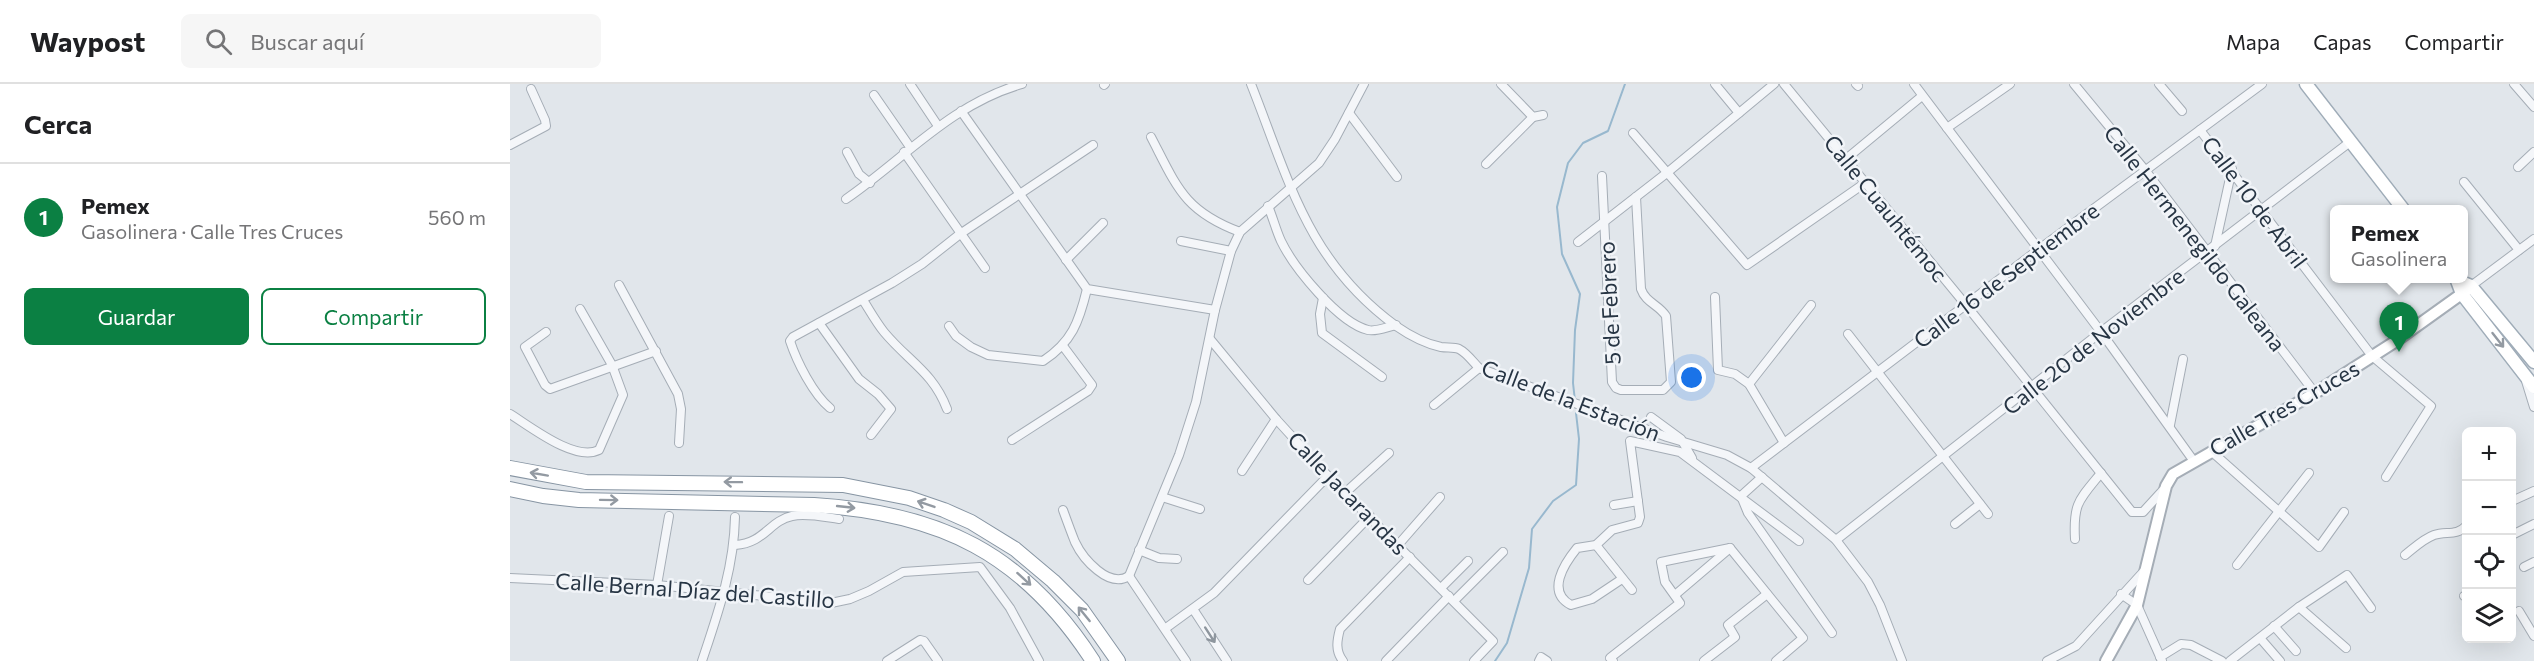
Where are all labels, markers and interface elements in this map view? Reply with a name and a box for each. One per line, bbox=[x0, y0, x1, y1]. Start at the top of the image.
search box bbox=[181, 14, 601, 68]
text: Waypost bbox=[30, 24, 145, 58]
icon: search bbox=[202, 25, 235, 58]
text: Buscar aquí bbox=[250, 28, 364, 55]
text: Mapa bbox=[2226, 29, 2280, 54]
text: Capas bbox=[2313, 29, 2372, 54]
text: Compartir bbox=[2405, 29, 2504, 54]
text: Cerca bbox=[24, 108, 92, 139]
street label: Calle Hermenegildo Galeana bbox=[2098, 120, 2292, 356]
street label: Calle Cuauhtémoc bbox=[1819, 129, 1953, 287]
street label: Calle 10 de Abril bbox=[2197, 131, 2313, 273]
text: Pemex bbox=[81, 192, 150, 219]
street label: Calle 16 de Septiembre bbox=[1908, 197, 2104, 353]
text: 1 bbox=[39, 205, 48, 229]
text: 560 m bbox=[428, 205, 486, 229]
popup bbox=[2330, 205, 2468, 283]
text: Gasolinera · Calle Tres Cruces bbox=[81, 219, 343, 243]
text: Pemex bbox=[2351, 219, 2420, 246]
street label: 5 de Febrero bbox=[1592, 241, 1626, 365]
text: Gasolinera bbox=[2351, 246, 2447, 270]
street label: Calle 20 de Noviembre bbox=[1997, 262, 2189, 420]
button: Guardar bbox=[24, 288, 249, 345]
button: Compartir bbox=[261, 288, 486, 345]
pin: 1 bbox=[2380, 302, 2418, 352]
one-way arrow bbox=[2491, 332, 2504, 348]
street label: Calle de la Estación bbox=[1478, 354, 1664, 446]
street label: Calle Tres Cruces bbox=[2204, 354, 2364, 462]
your location bbox=[1677, 363, 1706, 392]
street label: Calle Jacarandas bbox=[1282, 426, 1414, 560]
map controls bbox=[2462, 427, 2516, 643]
button: + bbox=[2462, 427, 2516, 481]
one-way arrow bbox=[530, 468, 549, 479]
one-way arrow bbox=[724, 477, 744, 488]
button: − bbox=[2462, 481, 2516, 535]
one-way arrow bbox=[599, 495, 619, 506]
one-way arrow bbox=[917, 498, 936, 509]
one-way arrow bbox=[836, 502, 856, 513]
button: locate bbox=[2462, 535, 2516, 589]
street label: Calle Bernal Díaz del Castillo bbox=[554, 567, 836, 613]
one-way arrow bbox=[1016, 572, 1031, 586]
button: layers bbox=[2462, 589, 2516, 643]
one-way arrow bbox=[1077, 607, 1091, 622]
one-way arrow bbox=[1204, 626, 1216, 643]

